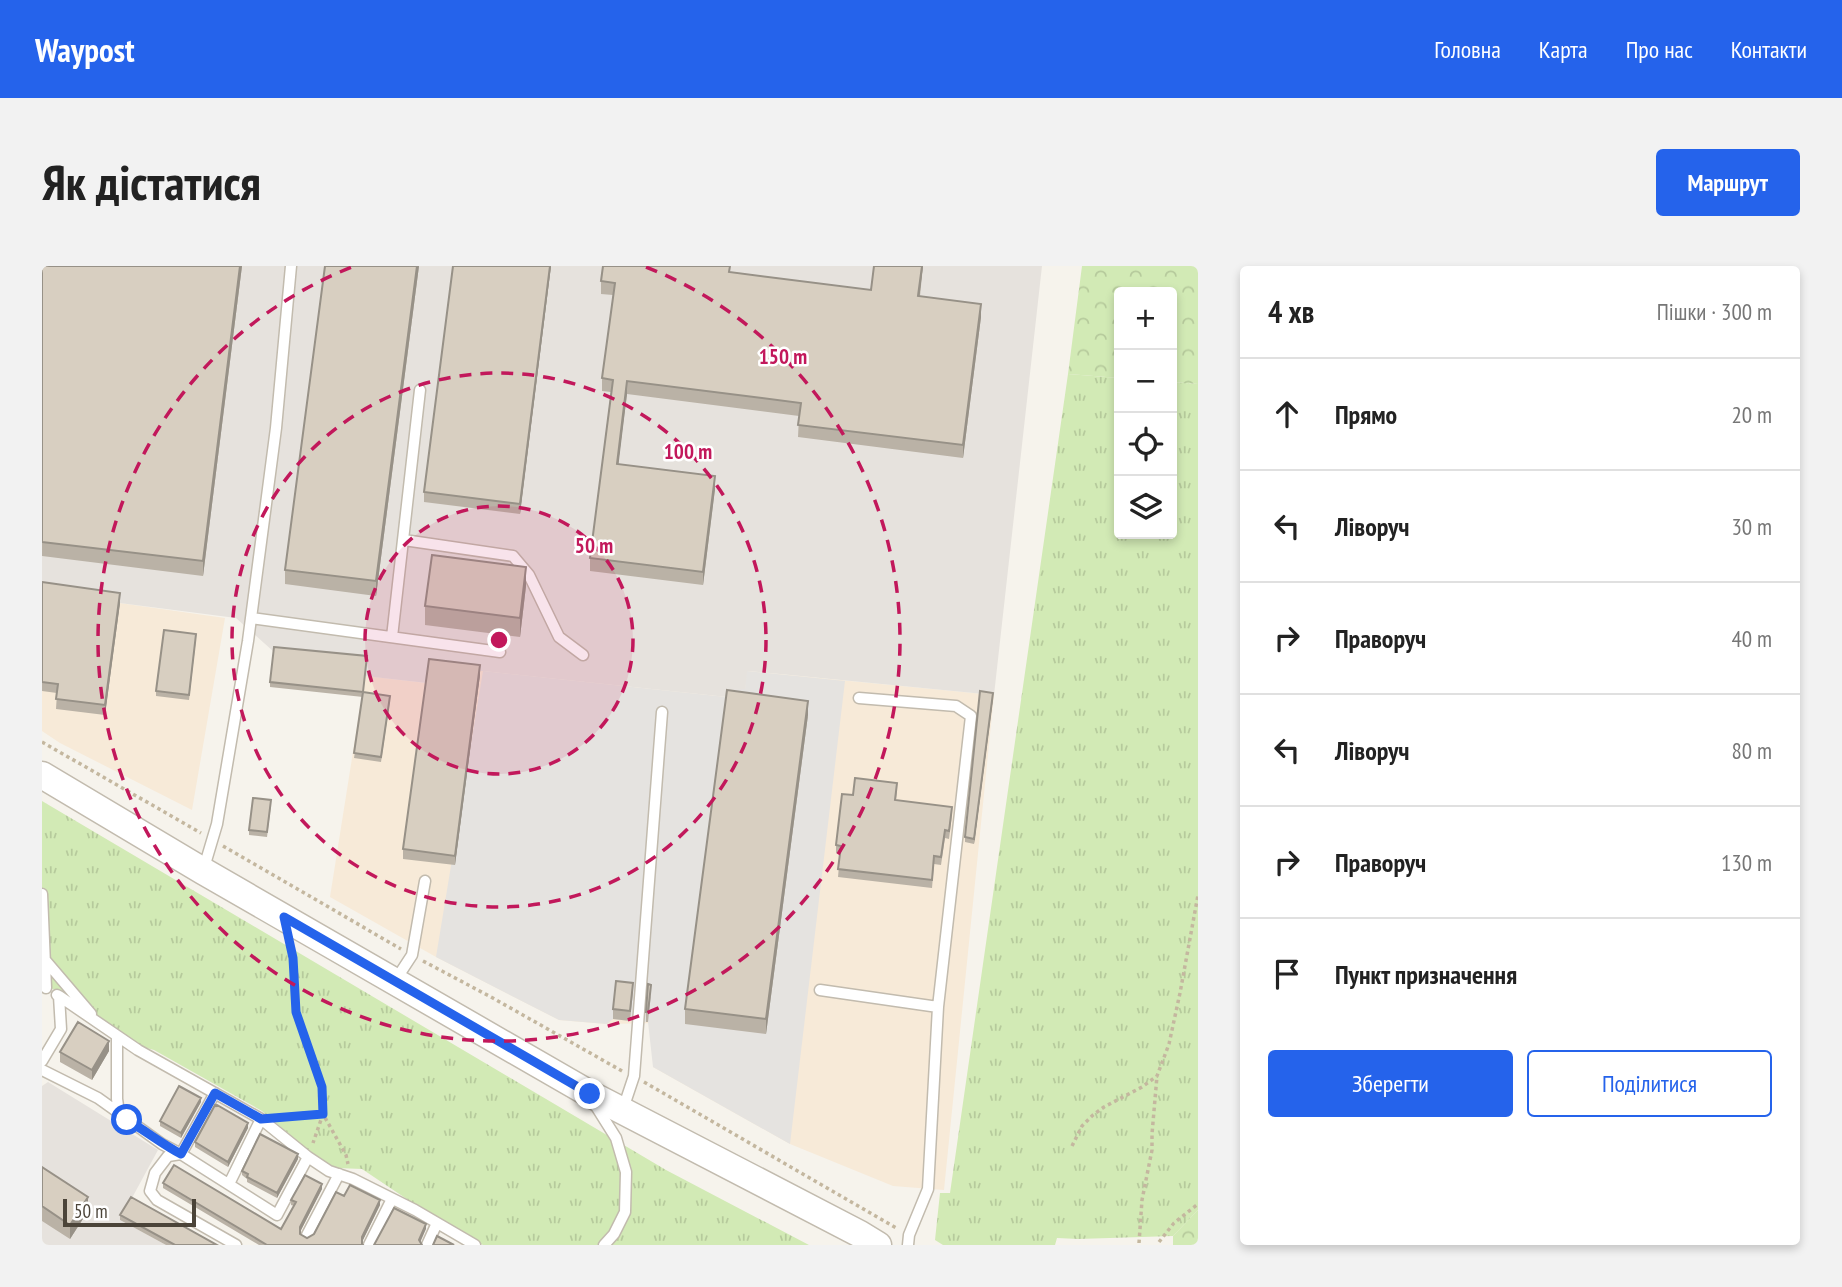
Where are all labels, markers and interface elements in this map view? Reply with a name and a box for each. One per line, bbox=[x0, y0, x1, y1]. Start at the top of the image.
text: Waypost bbox=[35, 28, 135, 71]
text: Головна bbox=[1434, 34, 1501, 65]
text: Карта bbox=[1539, 34, 1588, 65]
text: Про нас bbox=[1626, 34, 1693, 65]
text: Контакти bbox=[1731, 34, 1807, 65]
button: Маршрут bbox=[1656, 149, 1800, 216]
text: Як дістатися bbox=[42, 150, 261, 214]
map controls bbox=[1114, 287, 1177, 539]
button: + bbox=[1114, 287, 1177, 350]
text: 4 хв bbox=[1268, 292, 1314, 331]
text: Пішки · 300 m bbox=[1657, 297, 1772, 326]
text: 150 m bbox=[759, 343, 807, 370]
button: − bbox=[1114, 350, 1177, 413]
icon: ahead bbox=[1268, 395, 1306, 433]
text: Прямо bbox=[1335, 398, 1397, 431]
text: 20 m bbox=[1731, 400, 1772, 429]
button: locate bbox=[1114, 413, 1177, 476]
text: 100 m bbox=[664, 438, 712, 465]
button: layers bbox=[1114, 476, 1177, 539]
icon: left bbox=[1268, 507, 1306, 545]
text: Ліворуч bbox=[1335, 510, 1409, 543]
text: 30 m bbox=[1731, 512, 1772, 541]
text: 50 m bbox=[575, 532, 613, 559]
icon: right bbox=[1268, 619, 1306, 657]
text: Праворуч bbox=[1335, 622, 1426, 655]
text: 40 m bbox=[1731, 624, 1772, 653]
centre of rings bbox=[487, 628, 511, 652]
icon: left bbox=[1268, 731, 1306, 769]
text: Ліворуч bbox=[1335, 734, 1409, 767]
text: 80 m bbox=[1731, 736, 1772, 765]
icon: right bbox=[1268, 843, 1306, 881]
text: Праворуч bbox=[1335, 846, 1426, 879]
text: 130 m bbox=[1721, 848, 1772, 877]
icon: arrive bbox=[1268, 955, 1306, 993]
text: Пункт призначення bbox=[1335, 958, 1517, 991]
button: Зберегти bbox=[1268, 1050, 1513, 1117]
button: Поділитися bbox=[1527, 1050, 1772, 1117]
route end bbox=[574, 1078, 605, 1109]
route start bbox=[111, 1104, 142, 1135]
scale bar bbox=[63, 1196, 196, 1228]
text: 50 m bbox=[74, 1199, 108, 1223]

